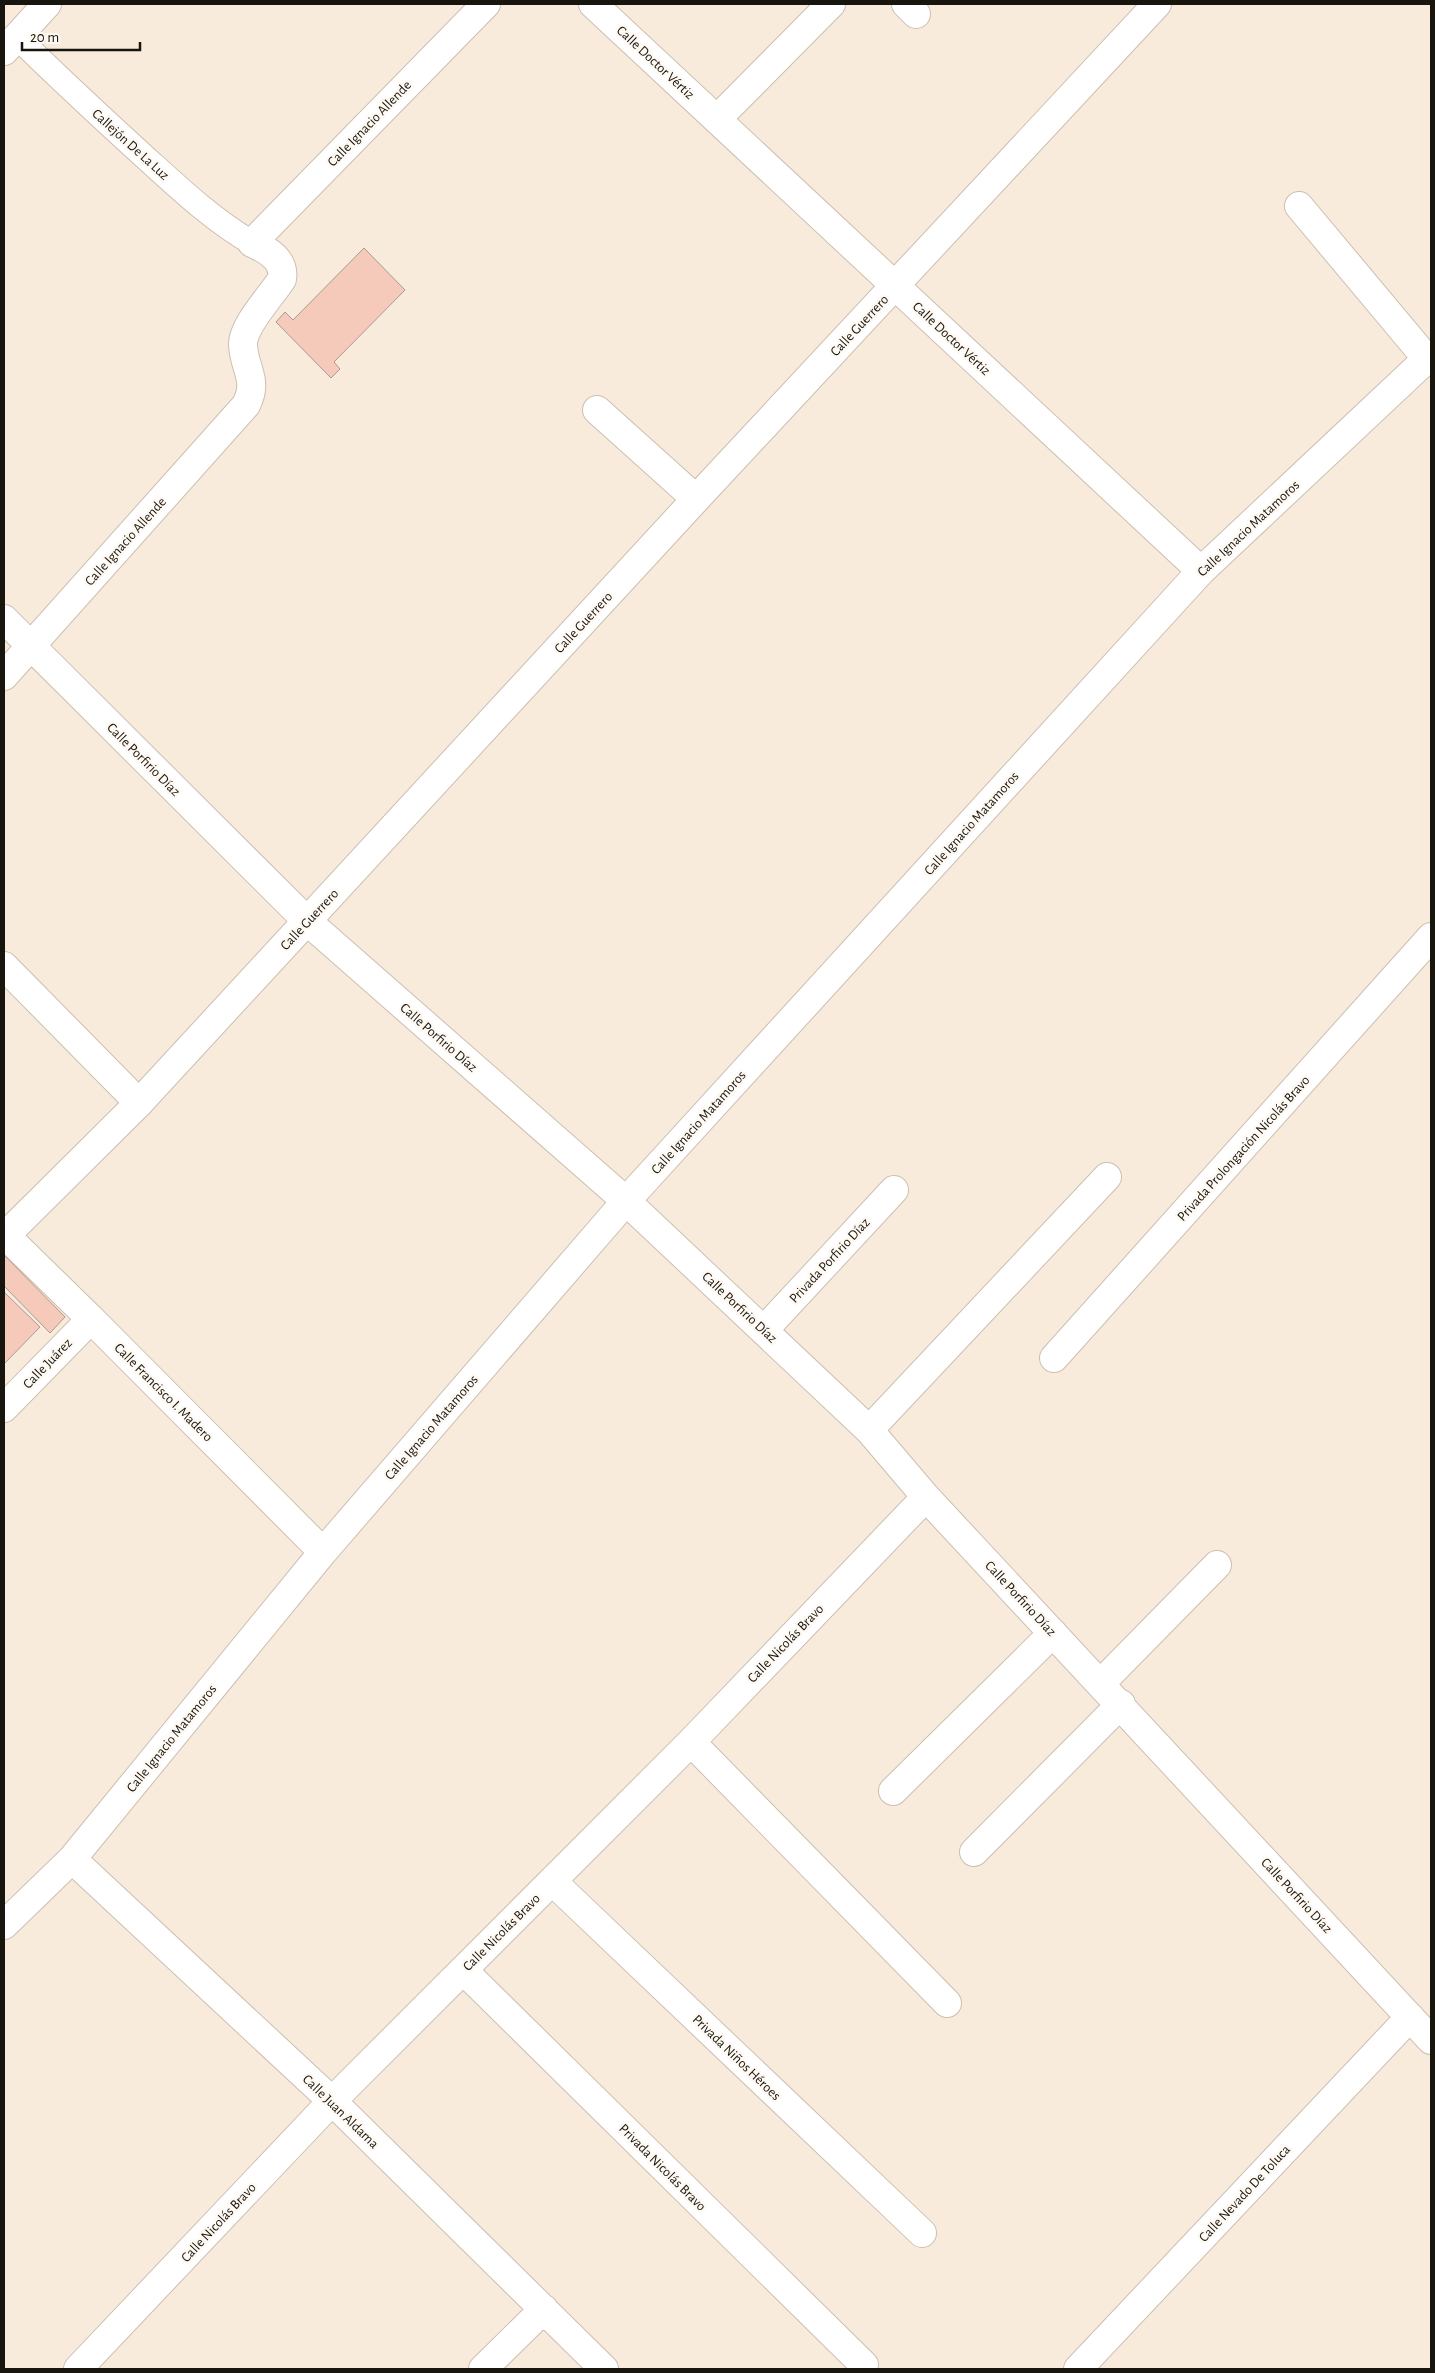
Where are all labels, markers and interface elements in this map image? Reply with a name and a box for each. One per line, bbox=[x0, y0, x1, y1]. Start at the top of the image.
scale bar bbox=[22, 20, 140, 52]
street label: Calle Doctor Vértiz bbox=[614, 23, 697, 102]
text: 20 m bbox=[30, 30, 59, 45]
street label: Calle Ignacio Allende bbox=[325, 78, 414, 169]
street label: Callejón De La Luz bbox=[89, 107, 172, 183]
street label: Calle Guerrero bbox=[828, 292, 892, 359]
street label: Calle Doctor Vértiz bbox=[910, 299, 993, 378]
street label: Calle Ignacio Matamoros bbox=[1195, 478, 1302, 580]
street label: Calle Ignacio Allende bbox=[83, 495, 169, 589]
street label: Calle Guerrero bbox=[552, 589, 616, 656]
street label: Calle Porfirio Díaz bbox=[104, 720, 183, 799]
street label: Calle Ignacio Matamoros bbox=[922, 769, 1022, 878]
street label: Calle Guerrero bbox=[278, 886, 342, 953]
street label: Calle Porfirio Díaz bbox=[397, 1001, 480, 1075]
street label: Calle Ignacio Matamoros bbox=[649, 1068, 749, 1177]
street label: Privada Prolongación Nicolás Bravo bbox=[1175, 1073, 1313, 1224]
street label: Privada Porfirio Díaz bbox=[787, 1215, 873, 1306]
street label: Calle Porfirio Díaz bbox=[699, 1270, 780, 1346]
street label: Calle Juárez bbox=[21, 1336, 75, 1392]
street label: Calle Francisco I. Madero bbox=[111, 1341, 215, 1445]
street label: Calle Ignacio Matamoros bbox=[383, 1373, 481, 1483]
street label: Calle Porfirio Díaz bbox=[982, 1558, 1059, 1639]
street label: Calle Nicolás Bravo bbox=[745, 1602, 827, 1686]
street label: Calle Ignacio Matamoros bbox=[124, 1682, 219, 1795]
street label: Calle Porfirio Díaz bbox=[1258, 1855, 1335, 1936]
street label: Calle Nicolás Bravo bbox=[460, 1891, 543, 1974]
street label: Privada Niños Héroes bbox=[690, 2012, 783, 2103]
street label: Calle Juan Aldama bbox=[300, 2072, 381, 2152]
street label: Privada Nicolás Bravo bbox=[616, 2122, 708, 2214]
street label: Calle Nevado De Toluca bbox=[1196, 2142, 1293, 2245]
street label: Calle Nicolás Bravo bbox=[179, 2180, 259, 2265]

